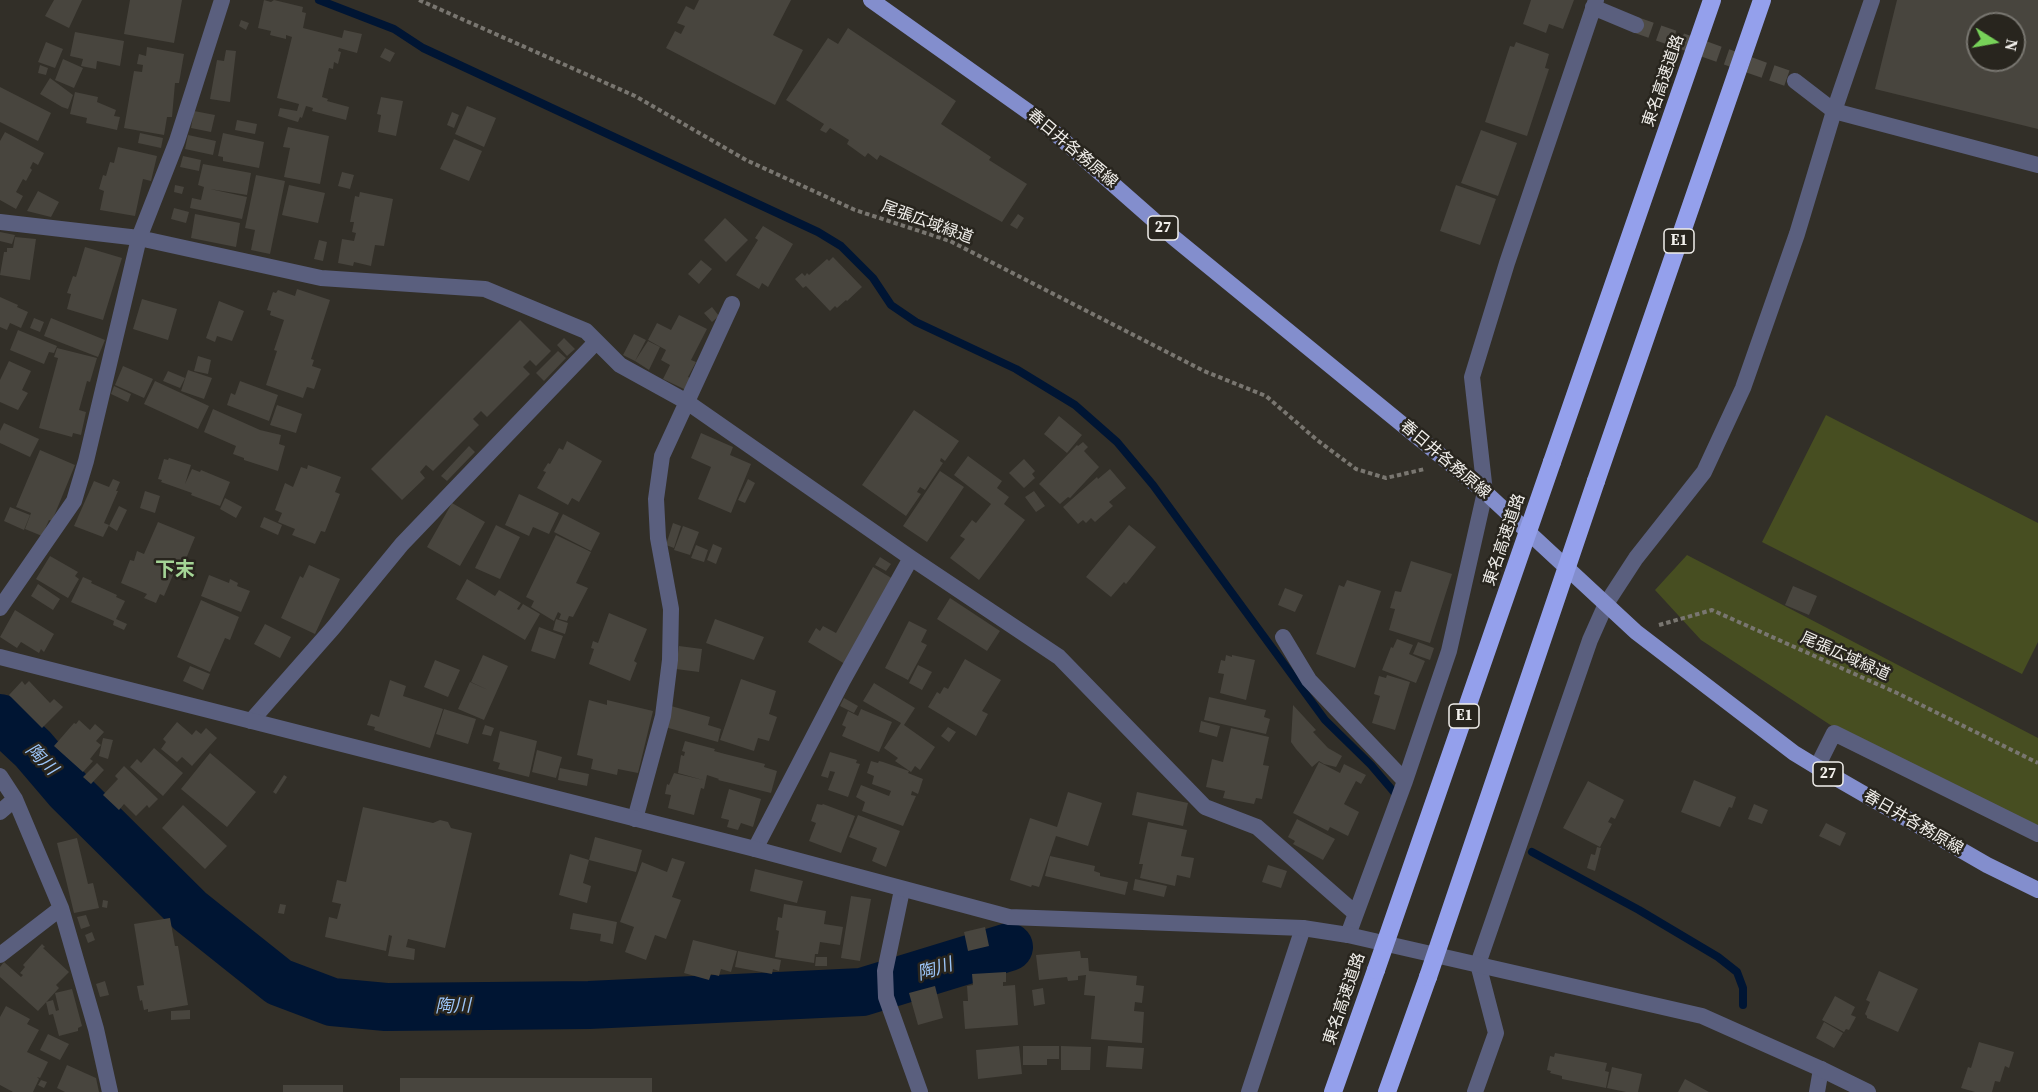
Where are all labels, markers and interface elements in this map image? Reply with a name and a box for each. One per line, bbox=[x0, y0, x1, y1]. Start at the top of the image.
north arrow bbox=[1966, 12, 2026, 72]
street label: 東名高速道路 bbox=[1639, 32, 1689, 130]
text: N bbox=[2000, 37, 2024, 53]
street label: 春日井各務原線 bbox=[1023, 106, 1121, 192]
street label: 尾張広域緑道 bbox=[879, 198, 975, 248]
road number: 27 bbox=[1148, 216, 1178, 240]
road number: E1 bbox=[1664, 229, 1694, 253]
street label: 春日井各務原線 bbox=[1396, 417, 1494, 503]
street label: 東名高速道路 bbox=[1480, 491, 1530, 589]
district label: 下末 bbox=[155, 559, 195, 583]
street label: 尾張広域緑道 bbox=[1797, 629, 1893, 685]
road number: E1 bbox=[1449, 704, 1479, 728]
water label: 陶川 bbox=[21, 740, 61, 780]
road number: 27 bbox=[1813, 762, 1843, 786]
street label: 春日井各務原線 bbox=[1860, 787, 1966, 859]
street label: 東名高速道路 bbox=[1320, 950, 1370, 1048]
water label: 陶川 bbox=[915, 954, 955, 986]
water label: 陶川 bbox=[435, 996, 471, 1018]

